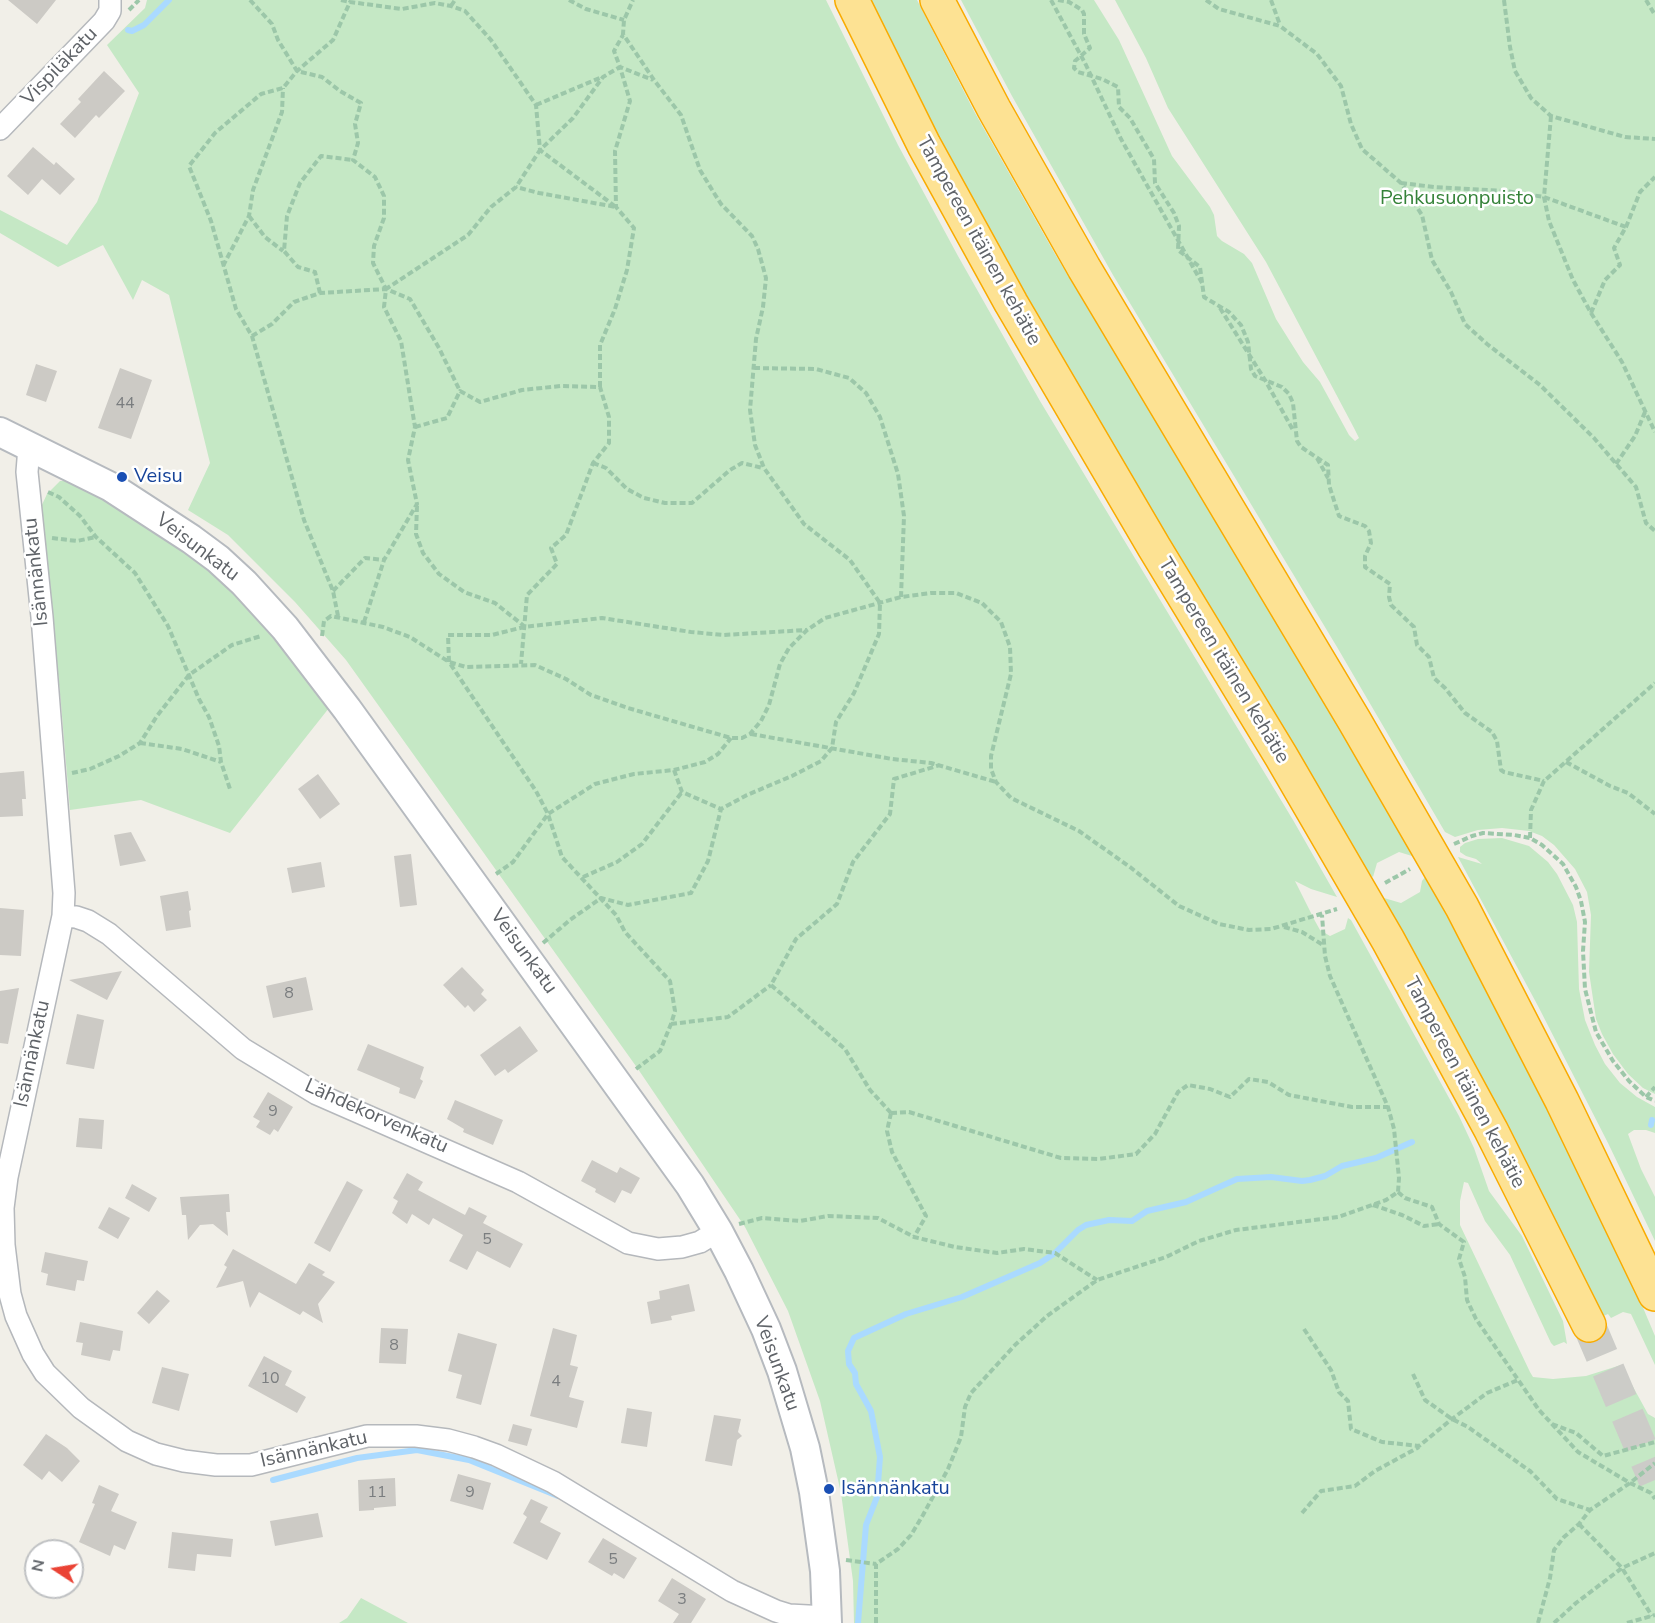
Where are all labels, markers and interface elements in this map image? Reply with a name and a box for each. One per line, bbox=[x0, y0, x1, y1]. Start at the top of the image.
street label: Vispiläkatu bbox=[17, 23, 103, 111]
street label: Tampereen itäinen kehätie bbox=[910, 132, 1046, 350]
park label: Pehkusuonpuisto bbox=[1380, 187, 1534, 211]
house number: 44 bbox=[115, 394, 135, 414]
place label: Veisu bbox=[134, 465, 183, 489]
marker: Veisu bbox=[115, 470, 129, 484]
street label: Veisunkatu bbox=[150, 509, 244, 587]
street label: Isännänkatu bbox=[19, 517, 55, 627]
street label: Tampereen itäinen kehätie bbox=[1152, 554, 1294, 768]
street label: Veisunkatu bbox=[484, 905, 562, 999]
street label: Tampereen itäinen kehätie bbox=[1398, 973, 1530, 1193]
house number: 8 bbox=[284, 984, 294, 1004]
street label: Isännänkatu bbox=[10, 998, 56, 1110]
street label: Lähdekorvenkatu bbox=[300, 1075, 452, 1159]
house number: 9 bbox=[268, 1102, 278, 1122]
house number: 5 bbox=[482, 1230, 492, 1250]
street label: Veisunkatu bbox=[748, 1313, 804, 1415]
house number: 8 bbox=[389, 1336, 399, 1356]
house number: 10 bbox=[260, 1369, 280, 1389]
house number: 4 bbox=[551, 1372, 561, 1392]
street label: Isännänkatu bbox=[258, 1426, 370, 1474]
place label: Isännänkatu bbox=[841, 1477, 950, 1501]
marker: Isännänkatu bbox=[822, 1482, 836, 1496]
house number: 11 bbox=[367, 1483, 387, 1503]
house number: 9 bbox=[465, 1483, 475, 1503]
north arrow bbox=[24, 1539, 84, 1599]
house number: 5 bbox=[608, 1550, 618, 1570]
text: N bbox=[26, 1558, 50, 1574]
house number: 3 bbox=[677, 1590, 687, 1610]

